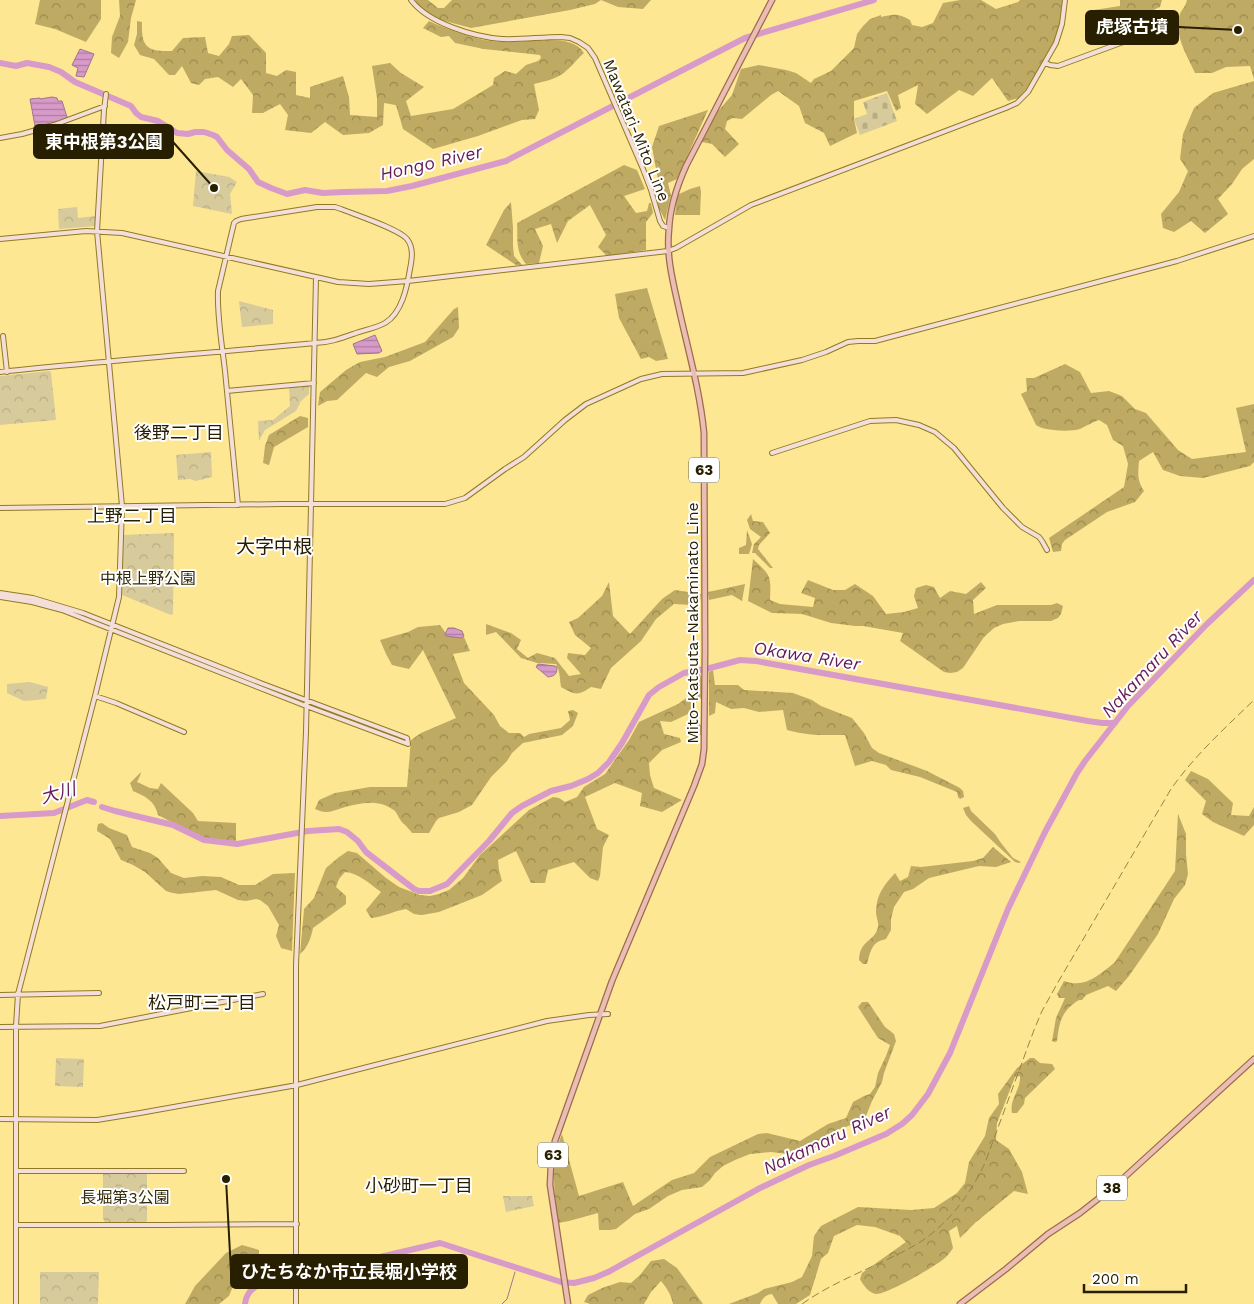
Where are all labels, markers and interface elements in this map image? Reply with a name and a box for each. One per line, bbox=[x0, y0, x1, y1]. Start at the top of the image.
callout: 虎塚古墳 bbox=[1086, 11, 1178, 44]
text: 虎塚古墳 bbox=[1096, 16, 1168, 37]
street label: Mawatari-Mito Line bbox=[599, 56, 674, 204]
callout: 東中根第3公園 bbox=[34, 125, 173, 158]
text: 東中根第3公園 bbox=[45, 131, 163, 152]
water label: Hongo River bbox=[378, 140, 485, 185]
district label: 後野二丁目 bbox=[134, 422, 224, 443]
road number: 63 bbox=[689, 458, 719, 482]
street label: Mito-Katsuta-Nakaminato Line bbox=[683, 502, 702, 744]
district label: 上野二丁目 bbox=[87, 505, 177, 526]
district label: 大字中根 bbox=[236, 535, 312, 558]
park label: 中根上野公園 bbox=[100, 569, 196, 588]
water label: Nakamaru River bbox=[1097, 605, 1207, 721]
water label: Okawa River bbox=[752, 637, 863, 674]
water label: 大川 bbox=[38, 777, 80, 807]
district label: 松戸町三丁目 bbox=[148, 992, 256, 1013]
water label: Nakamaru River bbox=[760, 1100, 895, 1178]
road number: 63 bbox=[538, 1142, 568, 1168]
district label: 小砂町一丁目 bbox=[365, 1175, 473, 1196]
road number: 38 bbox=[1097, 1176, 1127, 1200]
park label: 長堀第3公園 bbox=[80, 1188, 170, 1207]
callout: ひたちなか市立長堀小学校 bbox=[231, 1255, 467, 1288]
text: ひたちなか市立長堀小学校 bbox=[241, 1261, 457, 1282]
scale bar bbox=[1084, 1262, 1186, 1294]
text: 200 m bbox=[1092, 1270, 1139, 1288]

